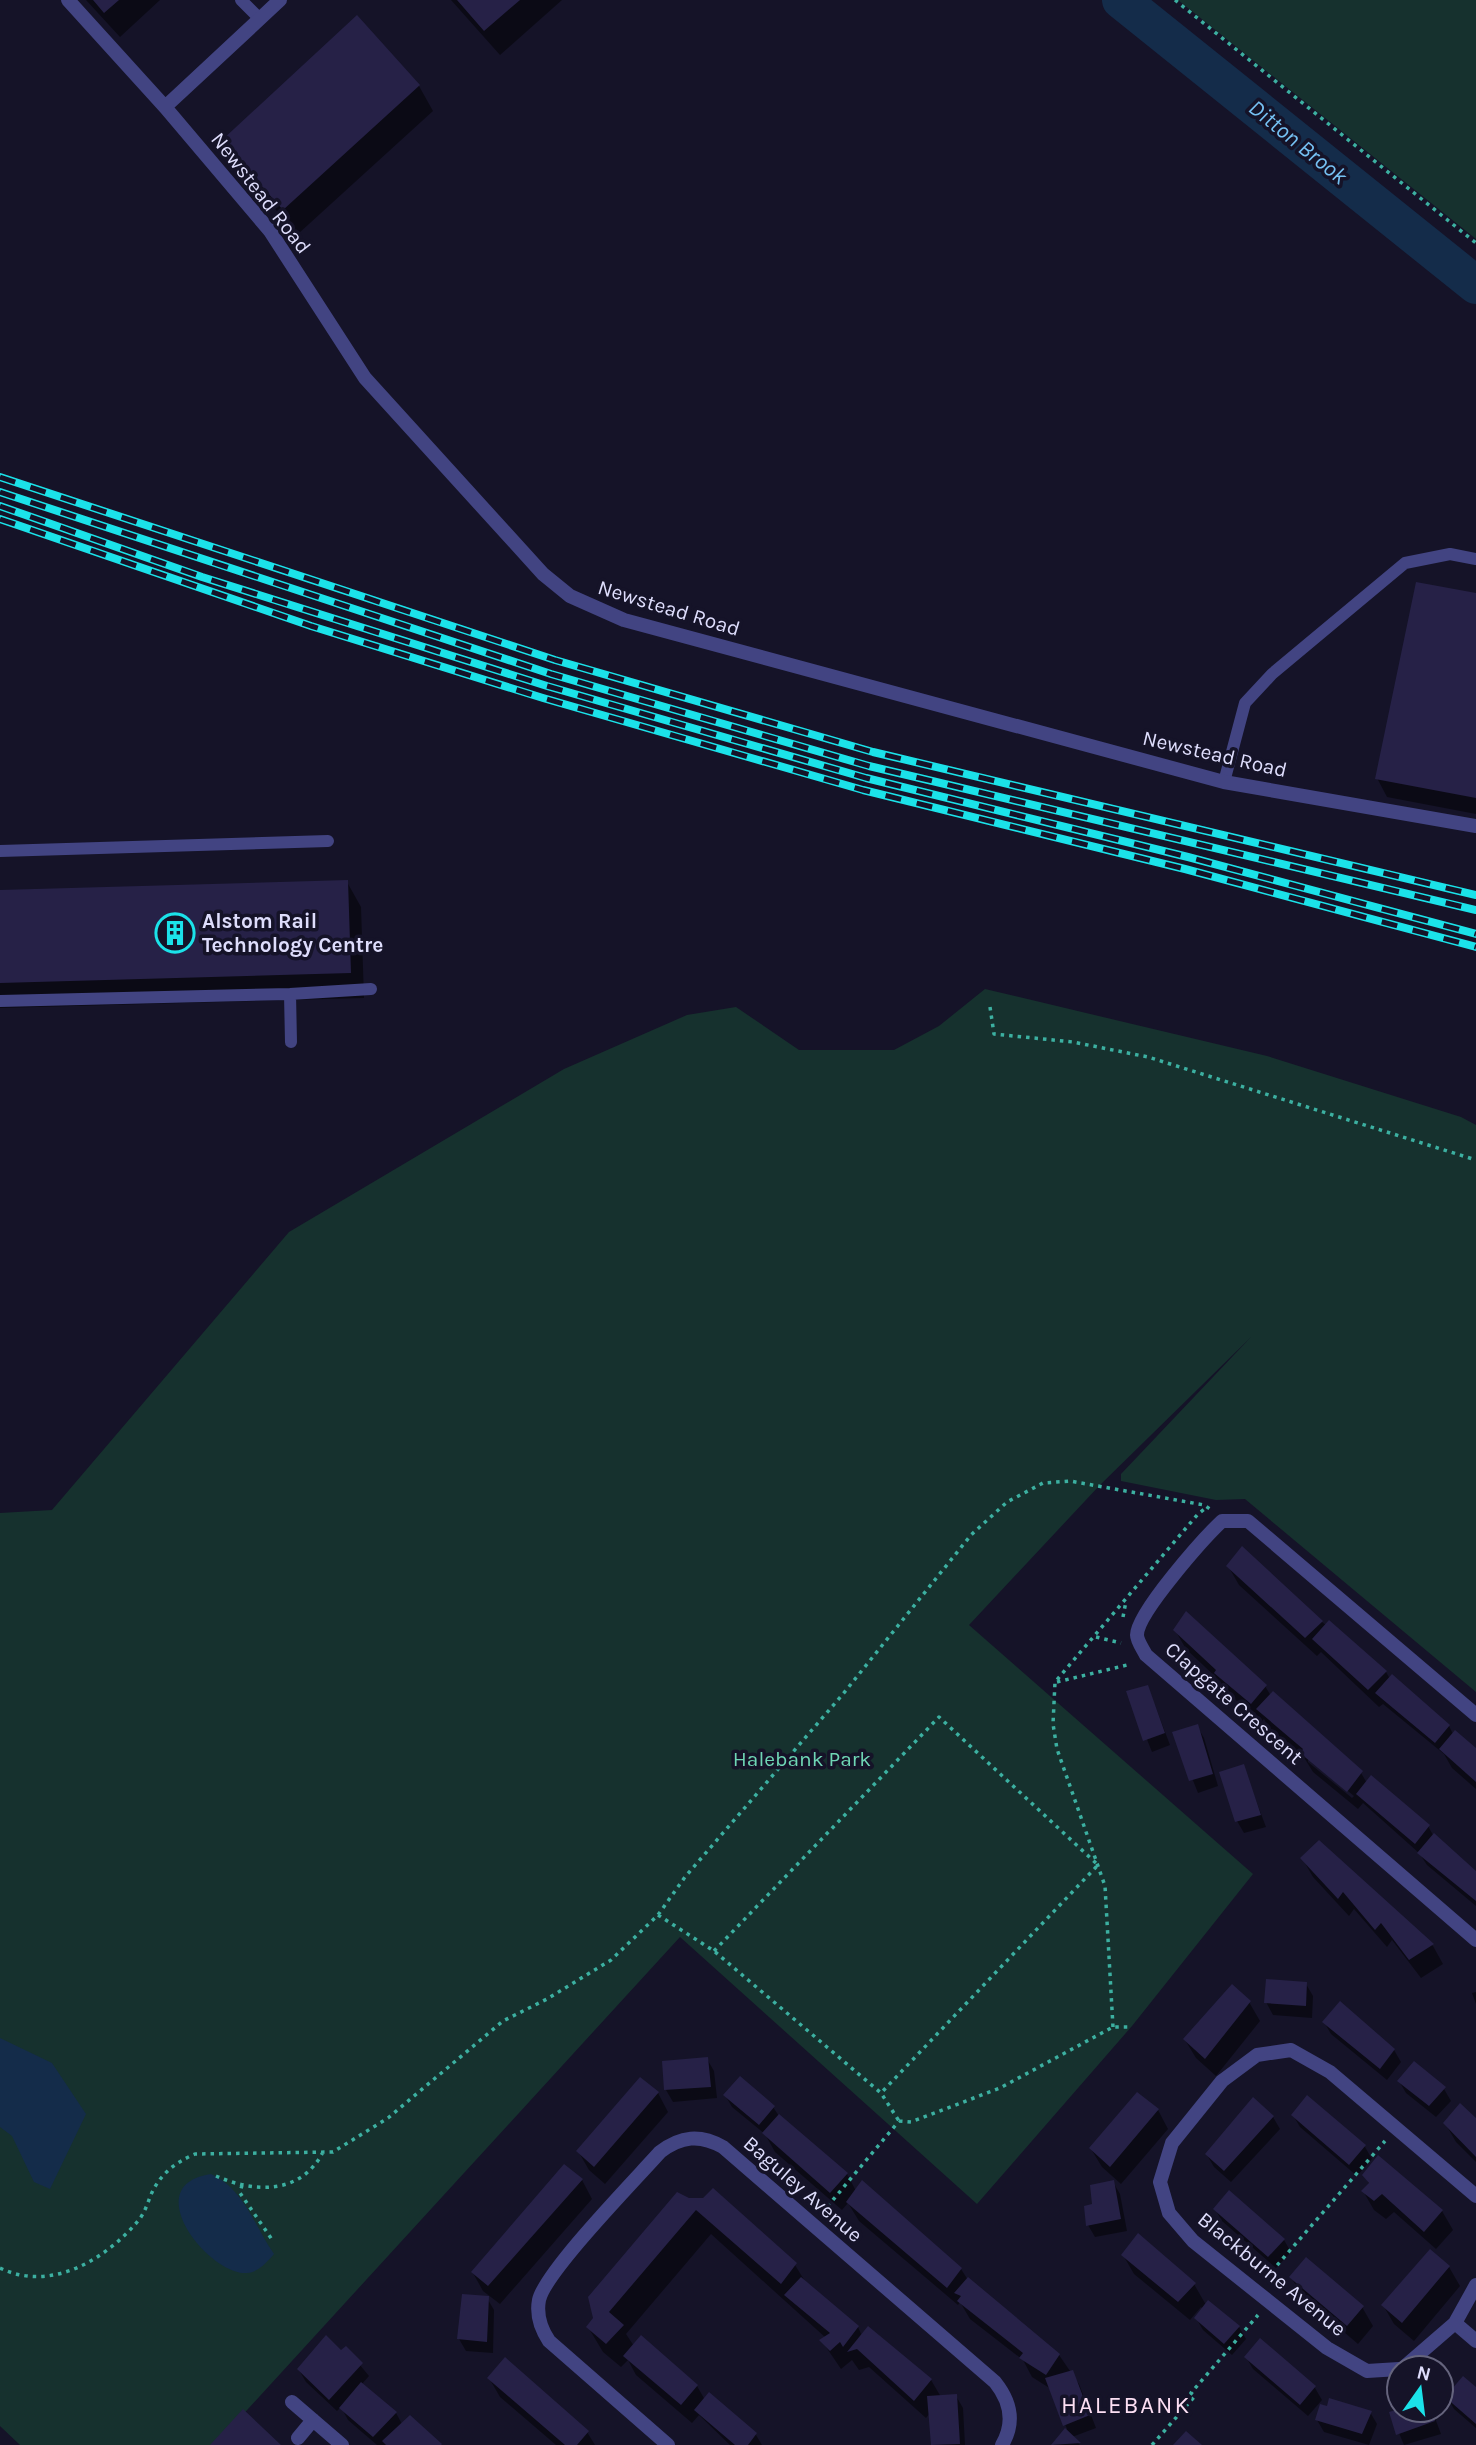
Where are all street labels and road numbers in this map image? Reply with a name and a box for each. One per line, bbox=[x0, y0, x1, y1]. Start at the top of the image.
street label: Newstead Road bbox=[206, 128, 316, 258]
street label: Newstead Road bbox=[595, 575, 743, 641]
street label: Newstead Road bbox=[1140, 726, 1290, 782]
street label: Clapgate Crescent bbox=[1160, 1637, 1308, 1769]
street label: Baguley Avenue bbox=[739, 2131, 867, 2247]
street label: Blackburne Avenue bbox=[1193, 2207, 1351, 2341]

